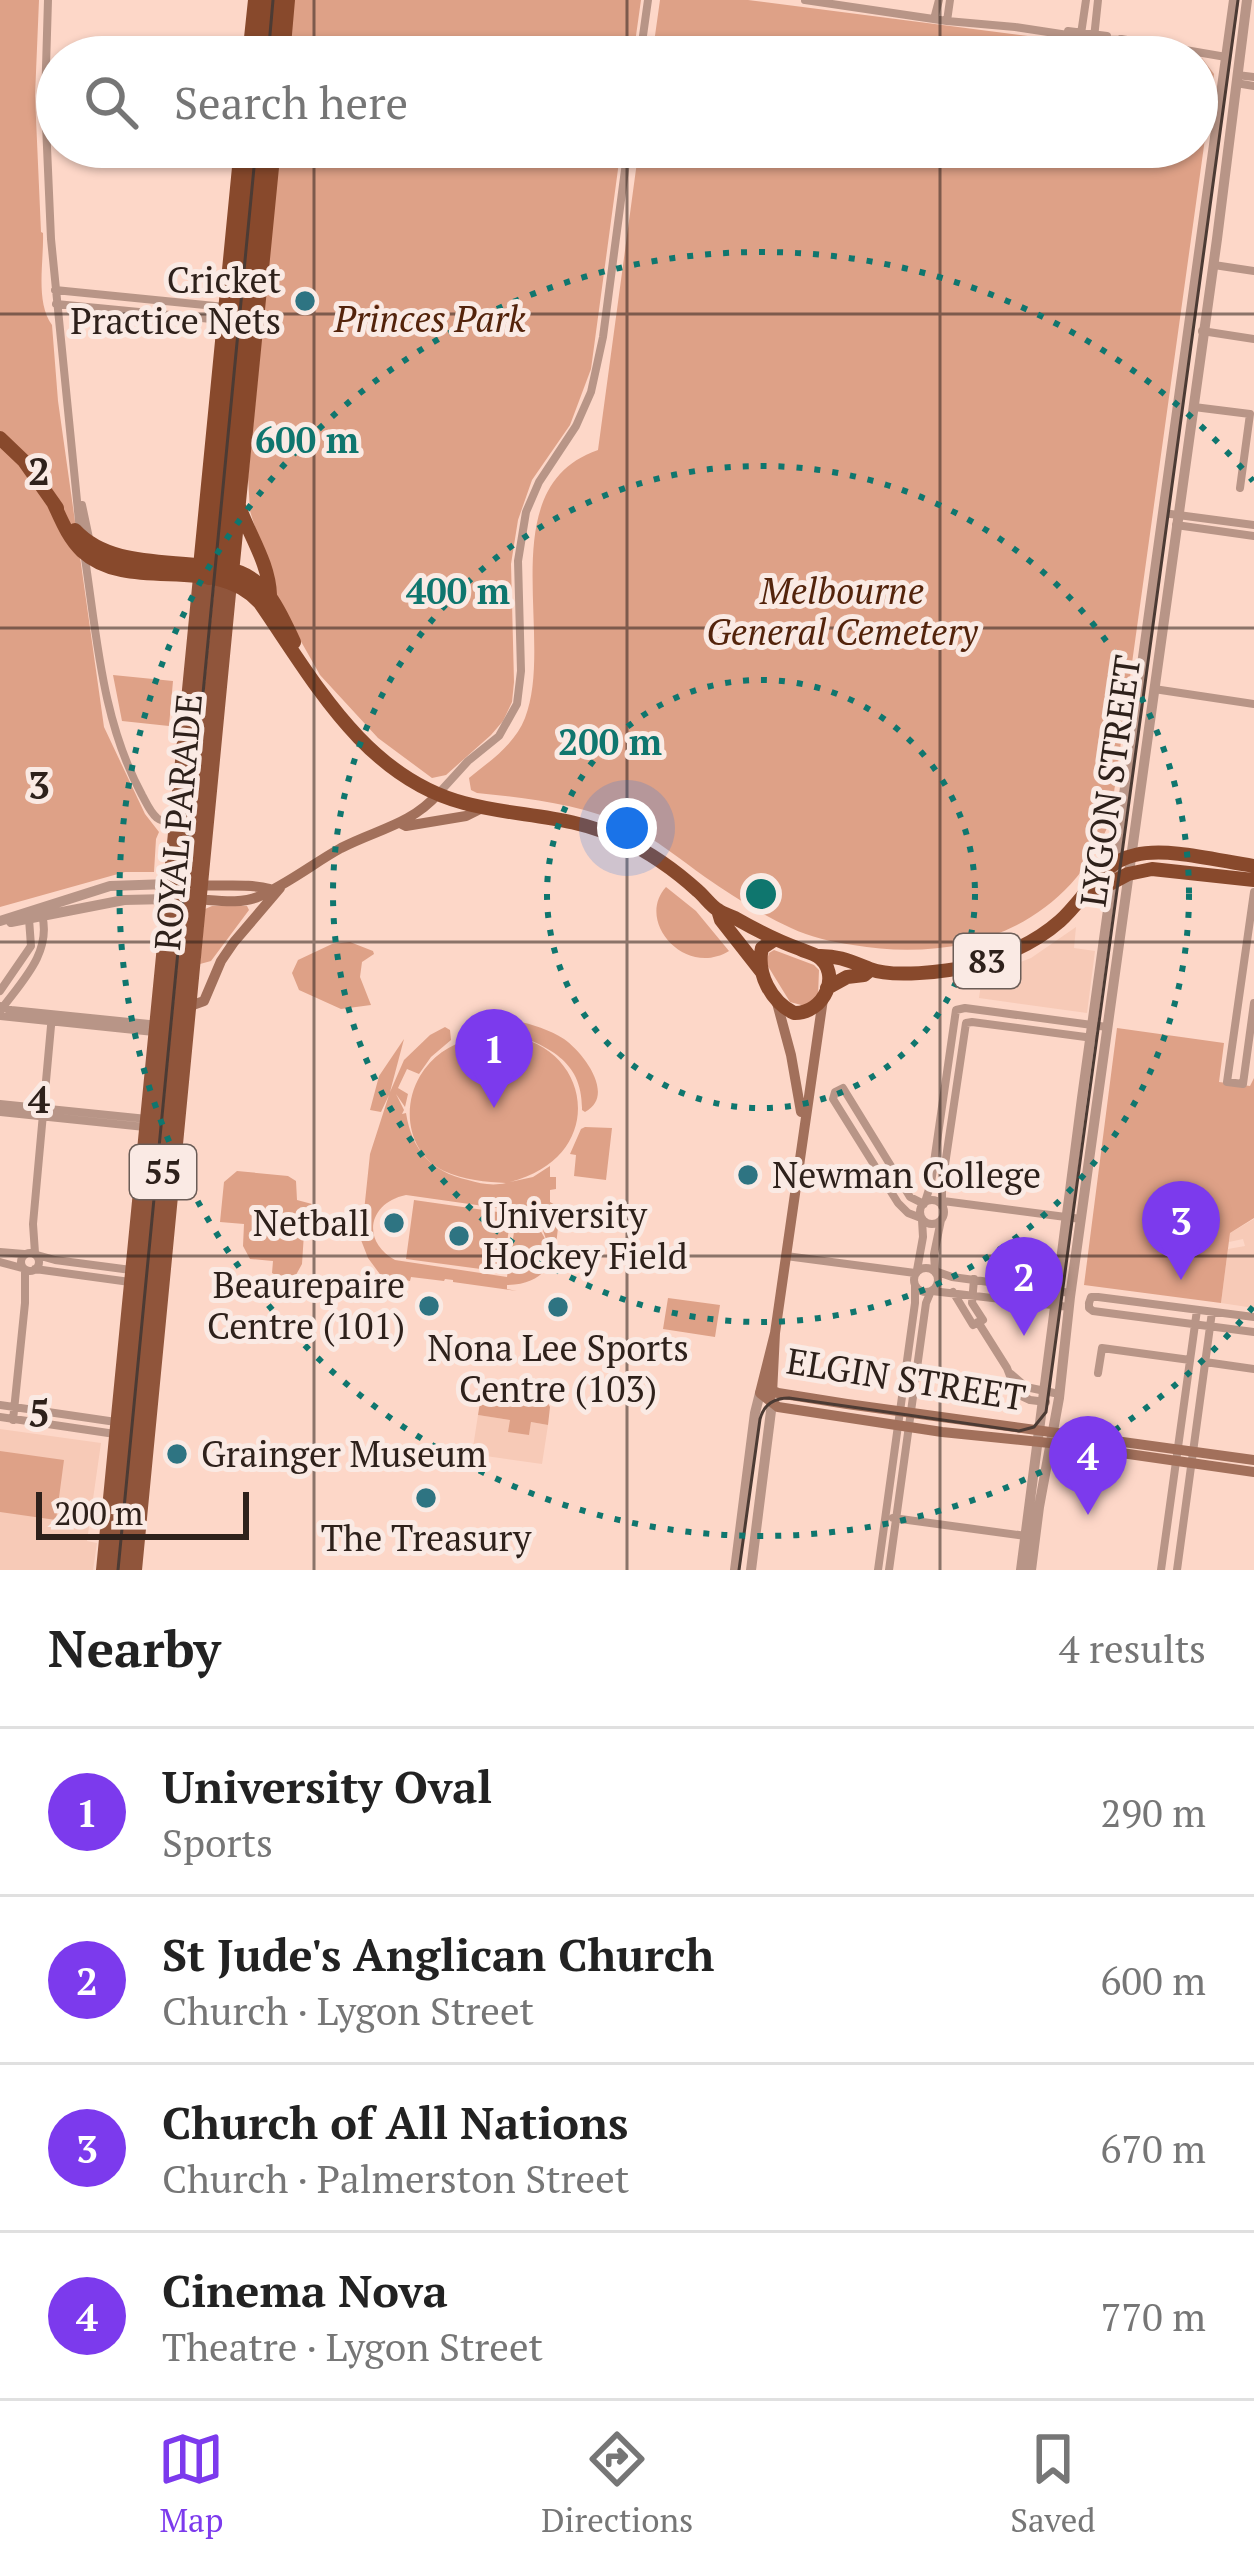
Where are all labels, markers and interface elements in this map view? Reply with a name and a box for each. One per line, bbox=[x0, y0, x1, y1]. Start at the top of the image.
search box bbox=[36, 36, 1218, 168]
icon: search bbox=[78, 69, 144, 135]
text: Search here bbox=[174, 72, 408, 132]
place label: Cricket Practice Nets bbox=[70, 256, 281, 344]
marker: Cricket Practice Nets bbox=[292, 288, 318, 314]
park label: Princes Park bbox=[333, 295, 526, 342]
text: 600 m bbox=[255, 416, 359, 463]
text: 2 bbox=[28, 444, 50, 496]
text: 400 m bbox=[406, 567, 510, 614]
park label: Melbourne General Cemetery bbox=[706, 567, 979, 655]
street label: LYGON STREET bbox=[1069, 652, 1150, 910]
street label: ROYAL PARADE bbox=[143, 692, 212, 952]
text: 200 m bbox=[558, 718, 662, 765]
text: 3 bbox=[28, 758, 50, 810]
your location bbox=[597, 798, 657, 858]
centre of rings bbox=[740, 873, 782, 915]
road number: 83 bbox=[954, 934, 1020, 988]
pin: 1 bbox=[455, 1009, 533, 1108]
text: 4 bbox=[28, 1072, 50, 1124]
road number: 55 bbox=[130, 1145, 196, 1199]
place label: Newman College bbox=[772, 1151, 1041, 1198]
marker: Newman College bbox=[735, 1162, 761, 1188]
pin: 3 bbox=[1142, 1181, 1220, 1280]
place label: University Hockey Field bbox=[483, 1191, 688, 1279]
place label: Netball bbox=[253, 1199, 370, 1246]
marker: Netball bbox=[381, 1210, 407, 1236]
marker: University Hockey Field bbox=[446, 1223, 472, 1249]
pin: 2 bbox=[985, 1237, 1063, 1336]
place label: Beaurepaire Centre (101) bbox=[207, 1261, 405, 1349]
marker: Beaurepaire Centre (101) bbox=[416, 1293, 442, 1319]
marker: Nona Lee Sports Centre (103) bbox=[545, 1294, 571, 1320]
place label: Nona Lee Sports Centre (103) bbox=[427, 1324, 689, 1412]
street label: ELGIN STREET bbox=[783, 1336, 1029, 1421]
text: 5 bbox=[28, 1386, 50, 1438]
pin: 4 bbox=[1049, 1416, 1127, 1515]
place label: Grainger Museum bbox=[201, 1430, 487, 1477]
marker: Grainger Museum bbox=[164, 1441, 190, 1467]
marker: The Treasury bbox=[413, 1485, 439, 1511]
scale bar bbox=[36, 1486, 249, 1539]
text: 200 m bbox=[54, 1491, 143, 1534]
place label: The Treasury bbox=[321, 1514, 532, 1561]
text: Nearby bbox=[48, 1614, 221, 1682]
text: 4 results bbox=[1059, 1622, 1206, 1674]
text: University Oval bbox=[162, 1756, 492, 1816]
text: 1 bbox=[76, 1786, 98, 1838]
text: 290 m bbox=[1101, 1786, 1206, 1838]
text: Sports bbox=[162, 1816, 273, 1868]
text: St Jude's Anglican Church bbox=[162, 1924, 714, 1984]
text: 2 bbox=[76, 1954, 98, 2006]
text: 600 m bbox=[1101, 1954, 1206, 2006]
text: Church · Lygon Street bbox=[162, 1984, 534, 2036]
text: Church of All Nations bbox=[162, 2092, 628, 2152]
text: 3 bbox=[76, 2122, 98, 2174]
text: 670 m bbox=[1101, 2122, 1206, 2174]
text: Church · Palmerston Street bbox=[162, 2152, 629, 2204]
text: Cinema Nova bbox=[162, 2260, 448, 2320]
text: 4 bbox=[76, 2290, 98, 2342]
text: 770 m bbox=[1101, 2290, 1206, 2342]
text: Theatre · Lygon Street bbox=[162, 2320, 543, 2372]
tab: Map bbox=[158, 2426, 224, 2541]
tab: Directions bbox=[541, 2426, 693, 2541]
tab: Saved bbox=[1010, 2426, 1096, 2541]

